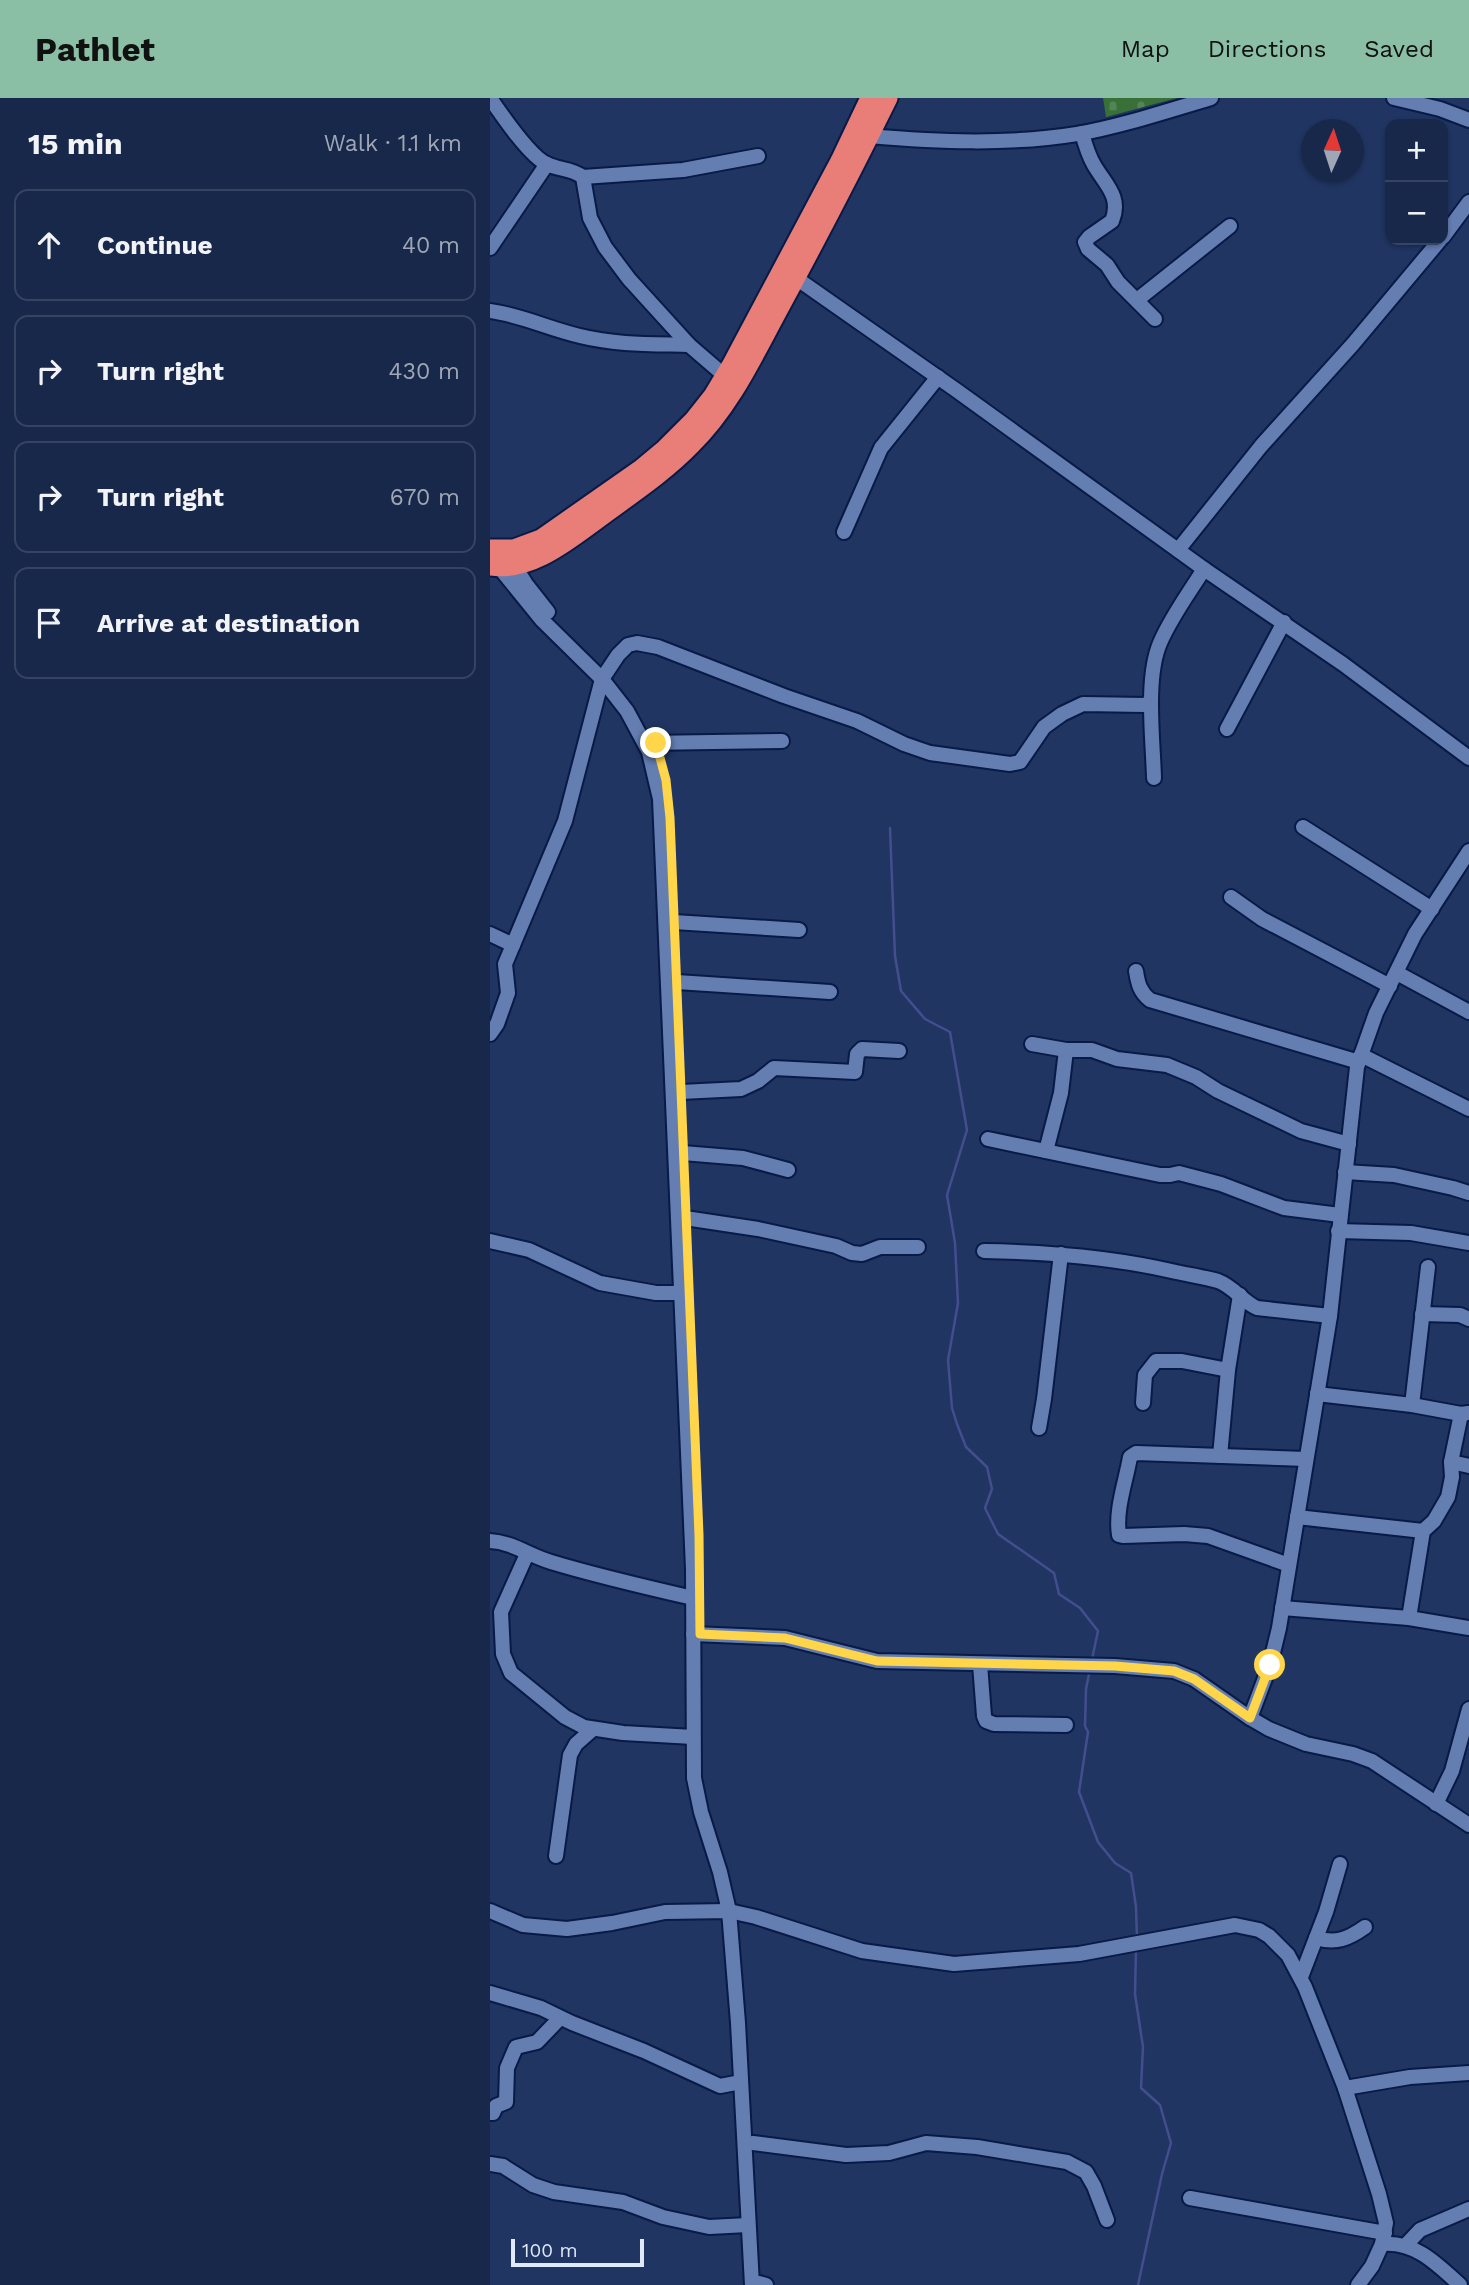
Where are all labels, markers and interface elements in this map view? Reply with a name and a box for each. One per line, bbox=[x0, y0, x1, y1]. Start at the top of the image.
text: Pathlet bbox=[35, 30, 155, 69]
text: Map bbox=[1121, 35, 1170, 63]
text: Directions bbox=[1208, 35, 1326, 63]
text: Saved bbox=[1364, 35, 1434, 63]
north arrow bbox=[1301, 119, 1364, 182]
map controls bbox=[1385, 119, 1448, 245]
button: + bbox=[1385, 119, 1448, 182]
text: 15 min bbox=[28, 126, 123, 161]
text: Walk · 1.1 km bbox=[324, 130, 462, 157]
button: − bbox=[1385, 182, 1448, 245]
icon: ahead bbox=[30, 226, 68, 264]
text: Continue bbox=[97, 230, 213, 260]
text: 40 m bbox=[402, 232, 460, 259]
icon: right bbox=[30, 352, 68, 390]
text: Turn right bbox=[97, 356, 224, 386]
text: 430 m bbox=[388, 358, 460, 385]
icon: right bbox=[30, 478, 68, 516]
text: Turn right bbox=[97, 482, 224, 512]
text: 670 m bbox=[390, 484, 460, 511]
icon: arrive bbox=[30, 604, 68, 642]
text: Arrive at destination bbox=[97, 608, 360, 638]
route end bbox=[640, 727, 671, 758]
route start bbox=[1254, 1649, 1285, 1680]
scale bar bbox=[511, 2236, 644, 2268]
text: 100 m bbox=[522, 2239, 578, 2262]

